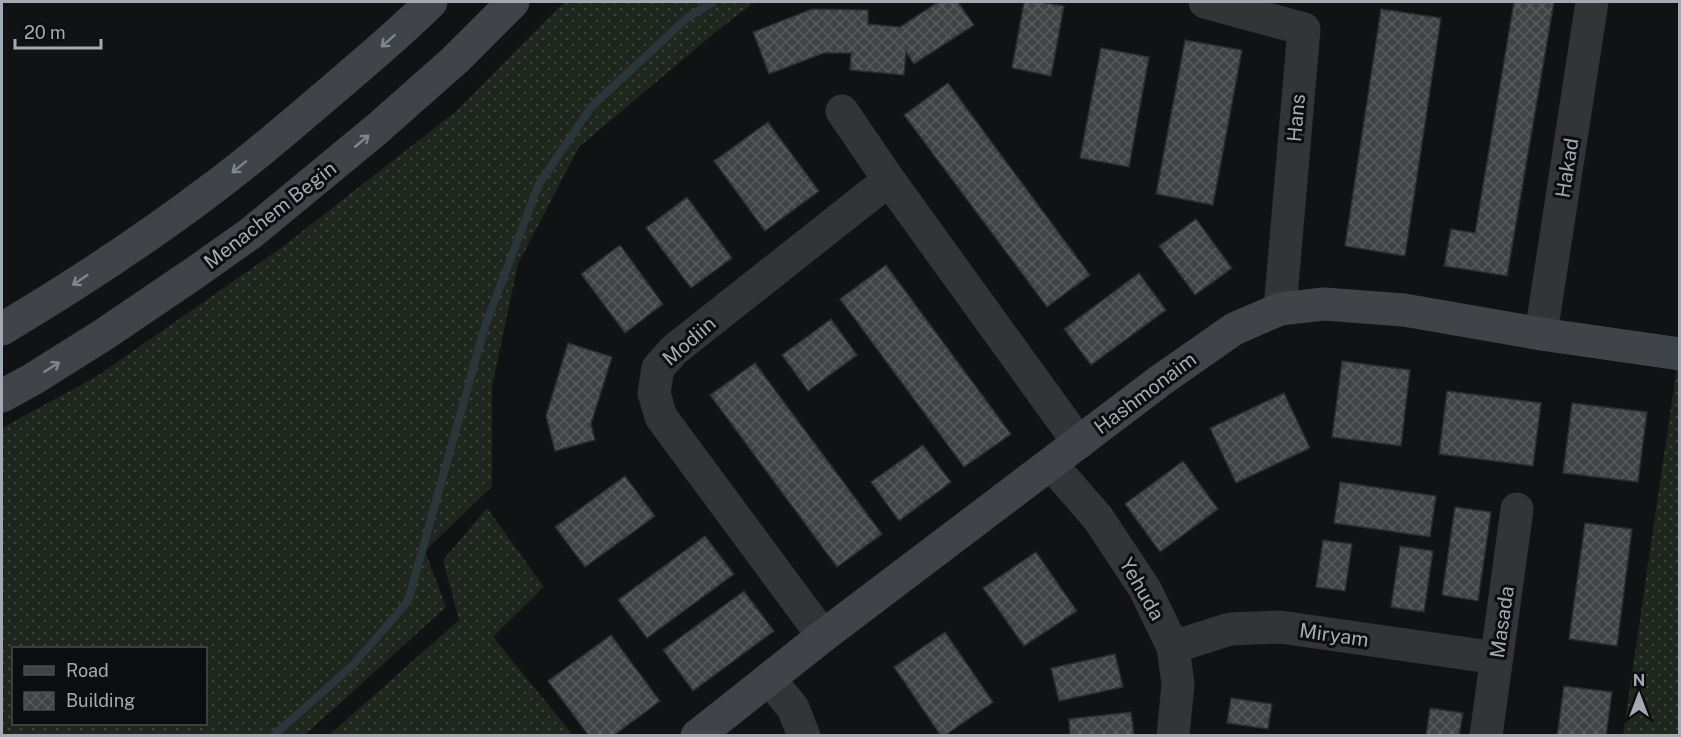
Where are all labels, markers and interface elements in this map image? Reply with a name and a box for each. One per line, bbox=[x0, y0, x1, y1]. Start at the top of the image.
scale bar bbox=[15, 12, 100, 50]
text: 20 m bbox=[24, 22, 66, 43]
one-way arrow bbox=[381, 34, 396, 48]
street label: Hans bbox=[1282, 93, 1310, 143]
one-way arrow bbox=[354, 135, 370, 148]
street label: Hakad bbox=[1550, 136, 1584, 200]
street label: Menachem Begin bbox=[199, 156, 341, 274]
one-way arrow bbox=[232, 160, 247, 174]
one-way arrow bbox=[73, 274, 89, 286]
street label: Modiin bbox=[657, 311, 721, 371]
street label: Hashmonaim bbox=[1089, 347, 1201, 439]
one-way arrow bbox=[43, 360, 60, 372]
street label: Yehuda bbox=[1115, 553, 1169, 625]
street label: Masada bbox=[1485, 584, 1519, 660]
street label: Miryam bbox=[1298, 618, 1370, 652]
legend bbox=[12, 647, 207, 725]
text: Road bbox=[66, 660, 109, 681]
north arrow bbox=[1609, 665, 1669, 725]
text: N bbox=[1633, 671, 1645, 690]
text: Building bbox=[66, 690, 135, 711]

